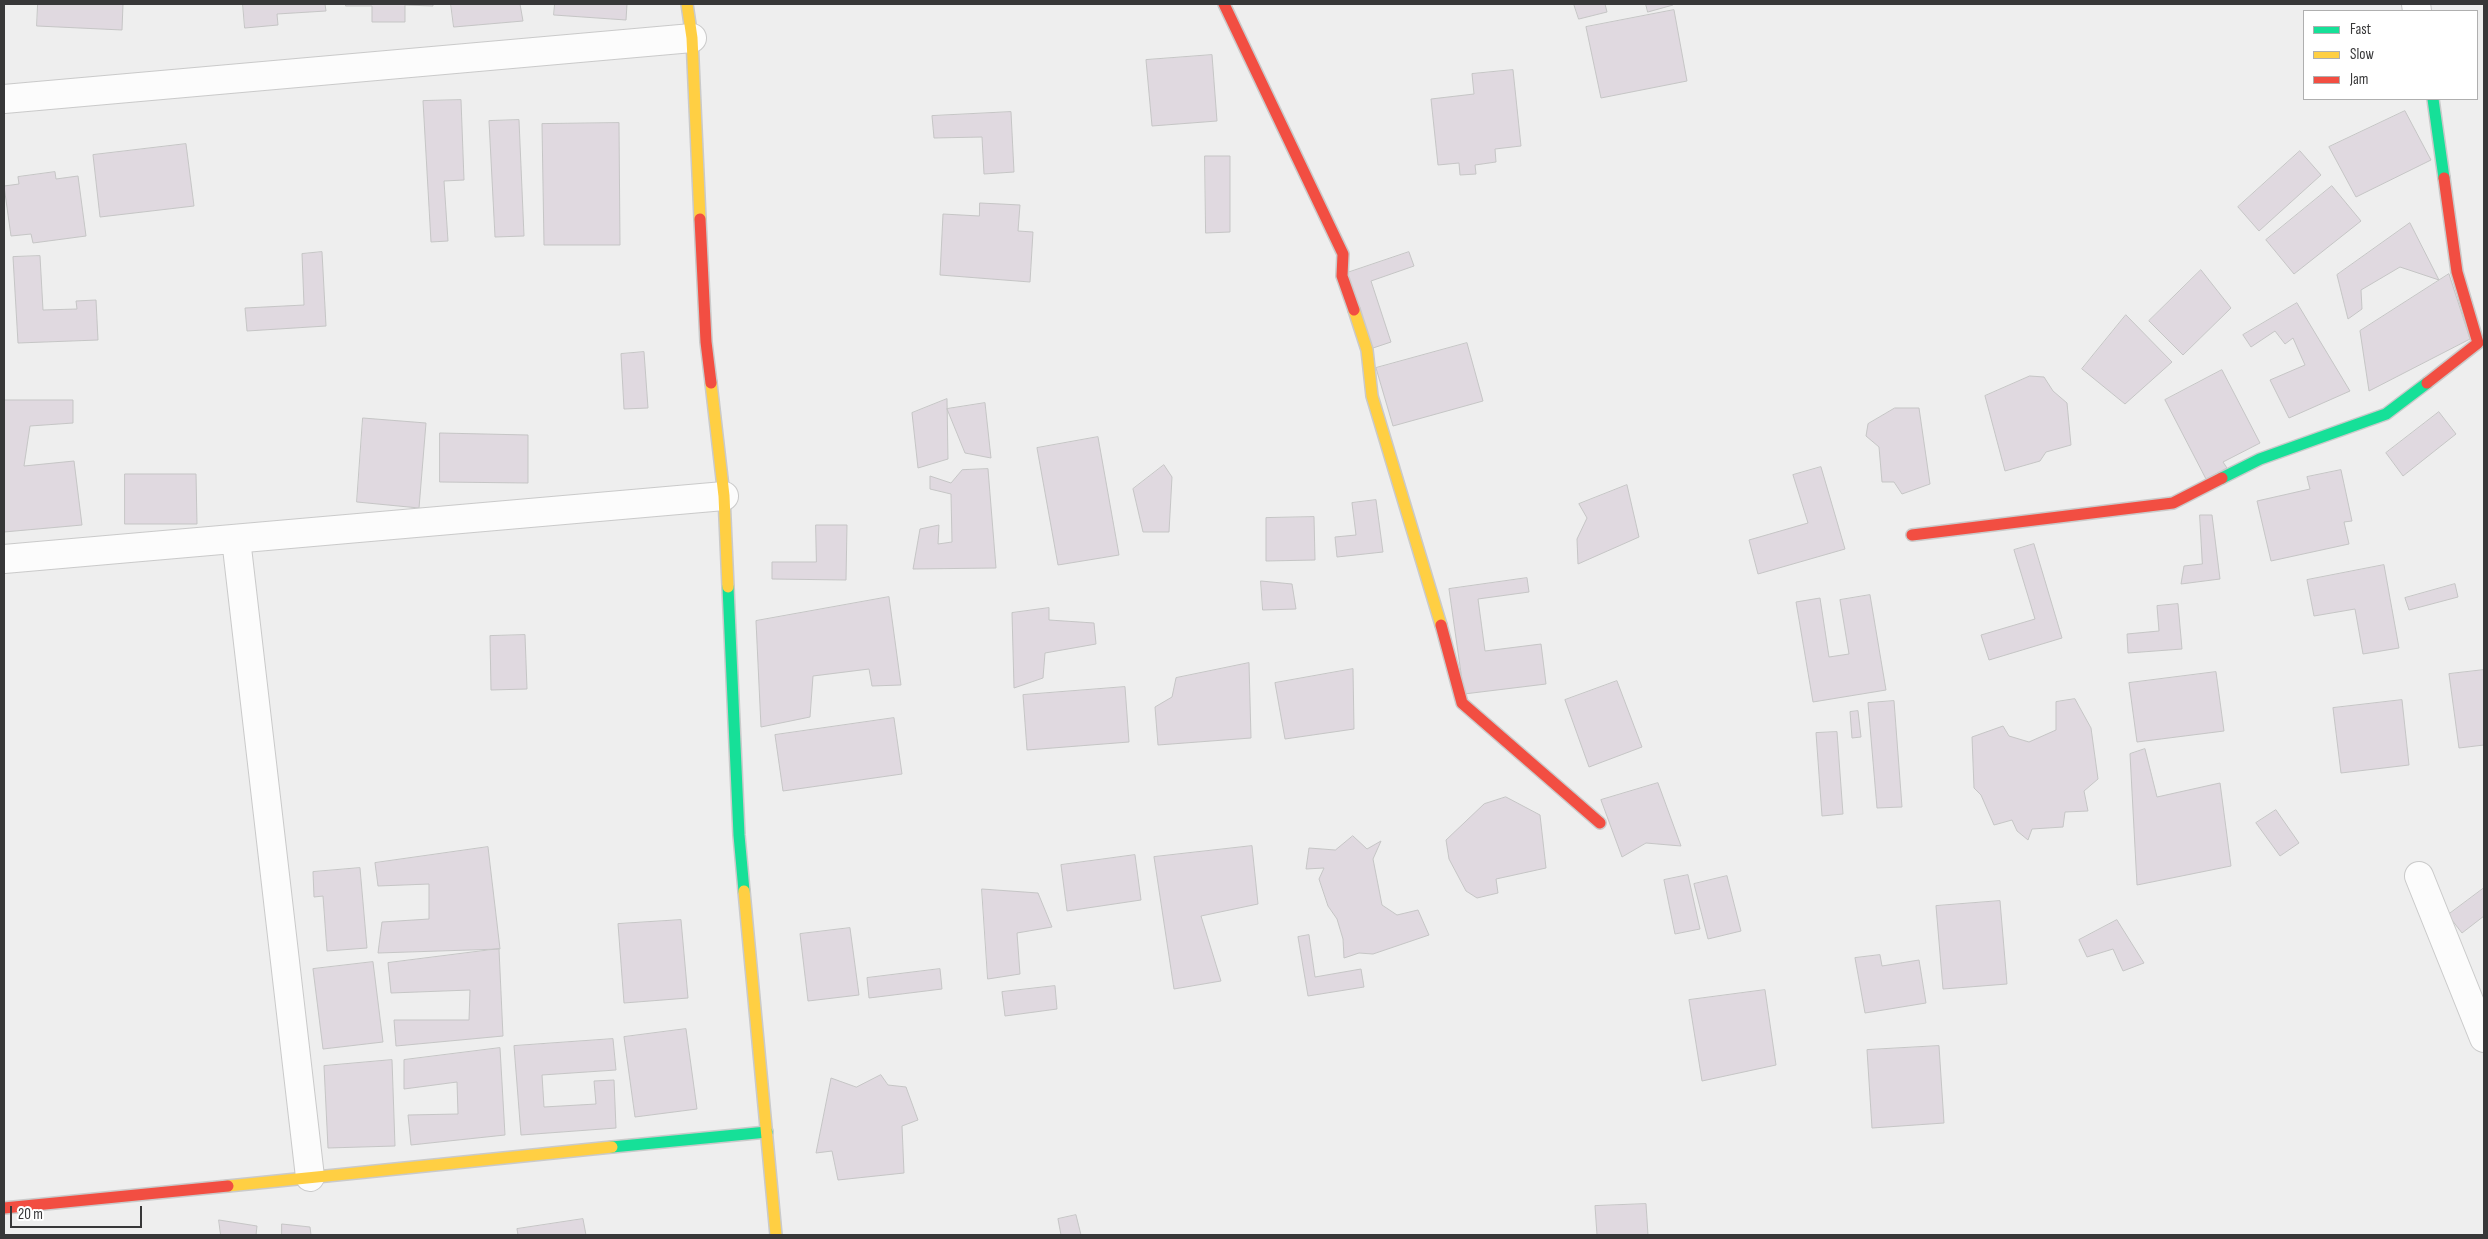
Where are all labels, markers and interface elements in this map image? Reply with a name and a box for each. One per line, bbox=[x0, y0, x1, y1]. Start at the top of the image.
legend bbox=[2303, 10, 2478, 100]
text: Fast bbox=[2350, 20, 2371, 39]
text: Slow bbox=[2350, 45, 2374, 64]
text: Jam bbox=[2350, 70, 2368, 89]
scale bar bbox=[12, 1196, 145, 1228]
text: 20 m bbox=[18, 1205, 43, 1224]

